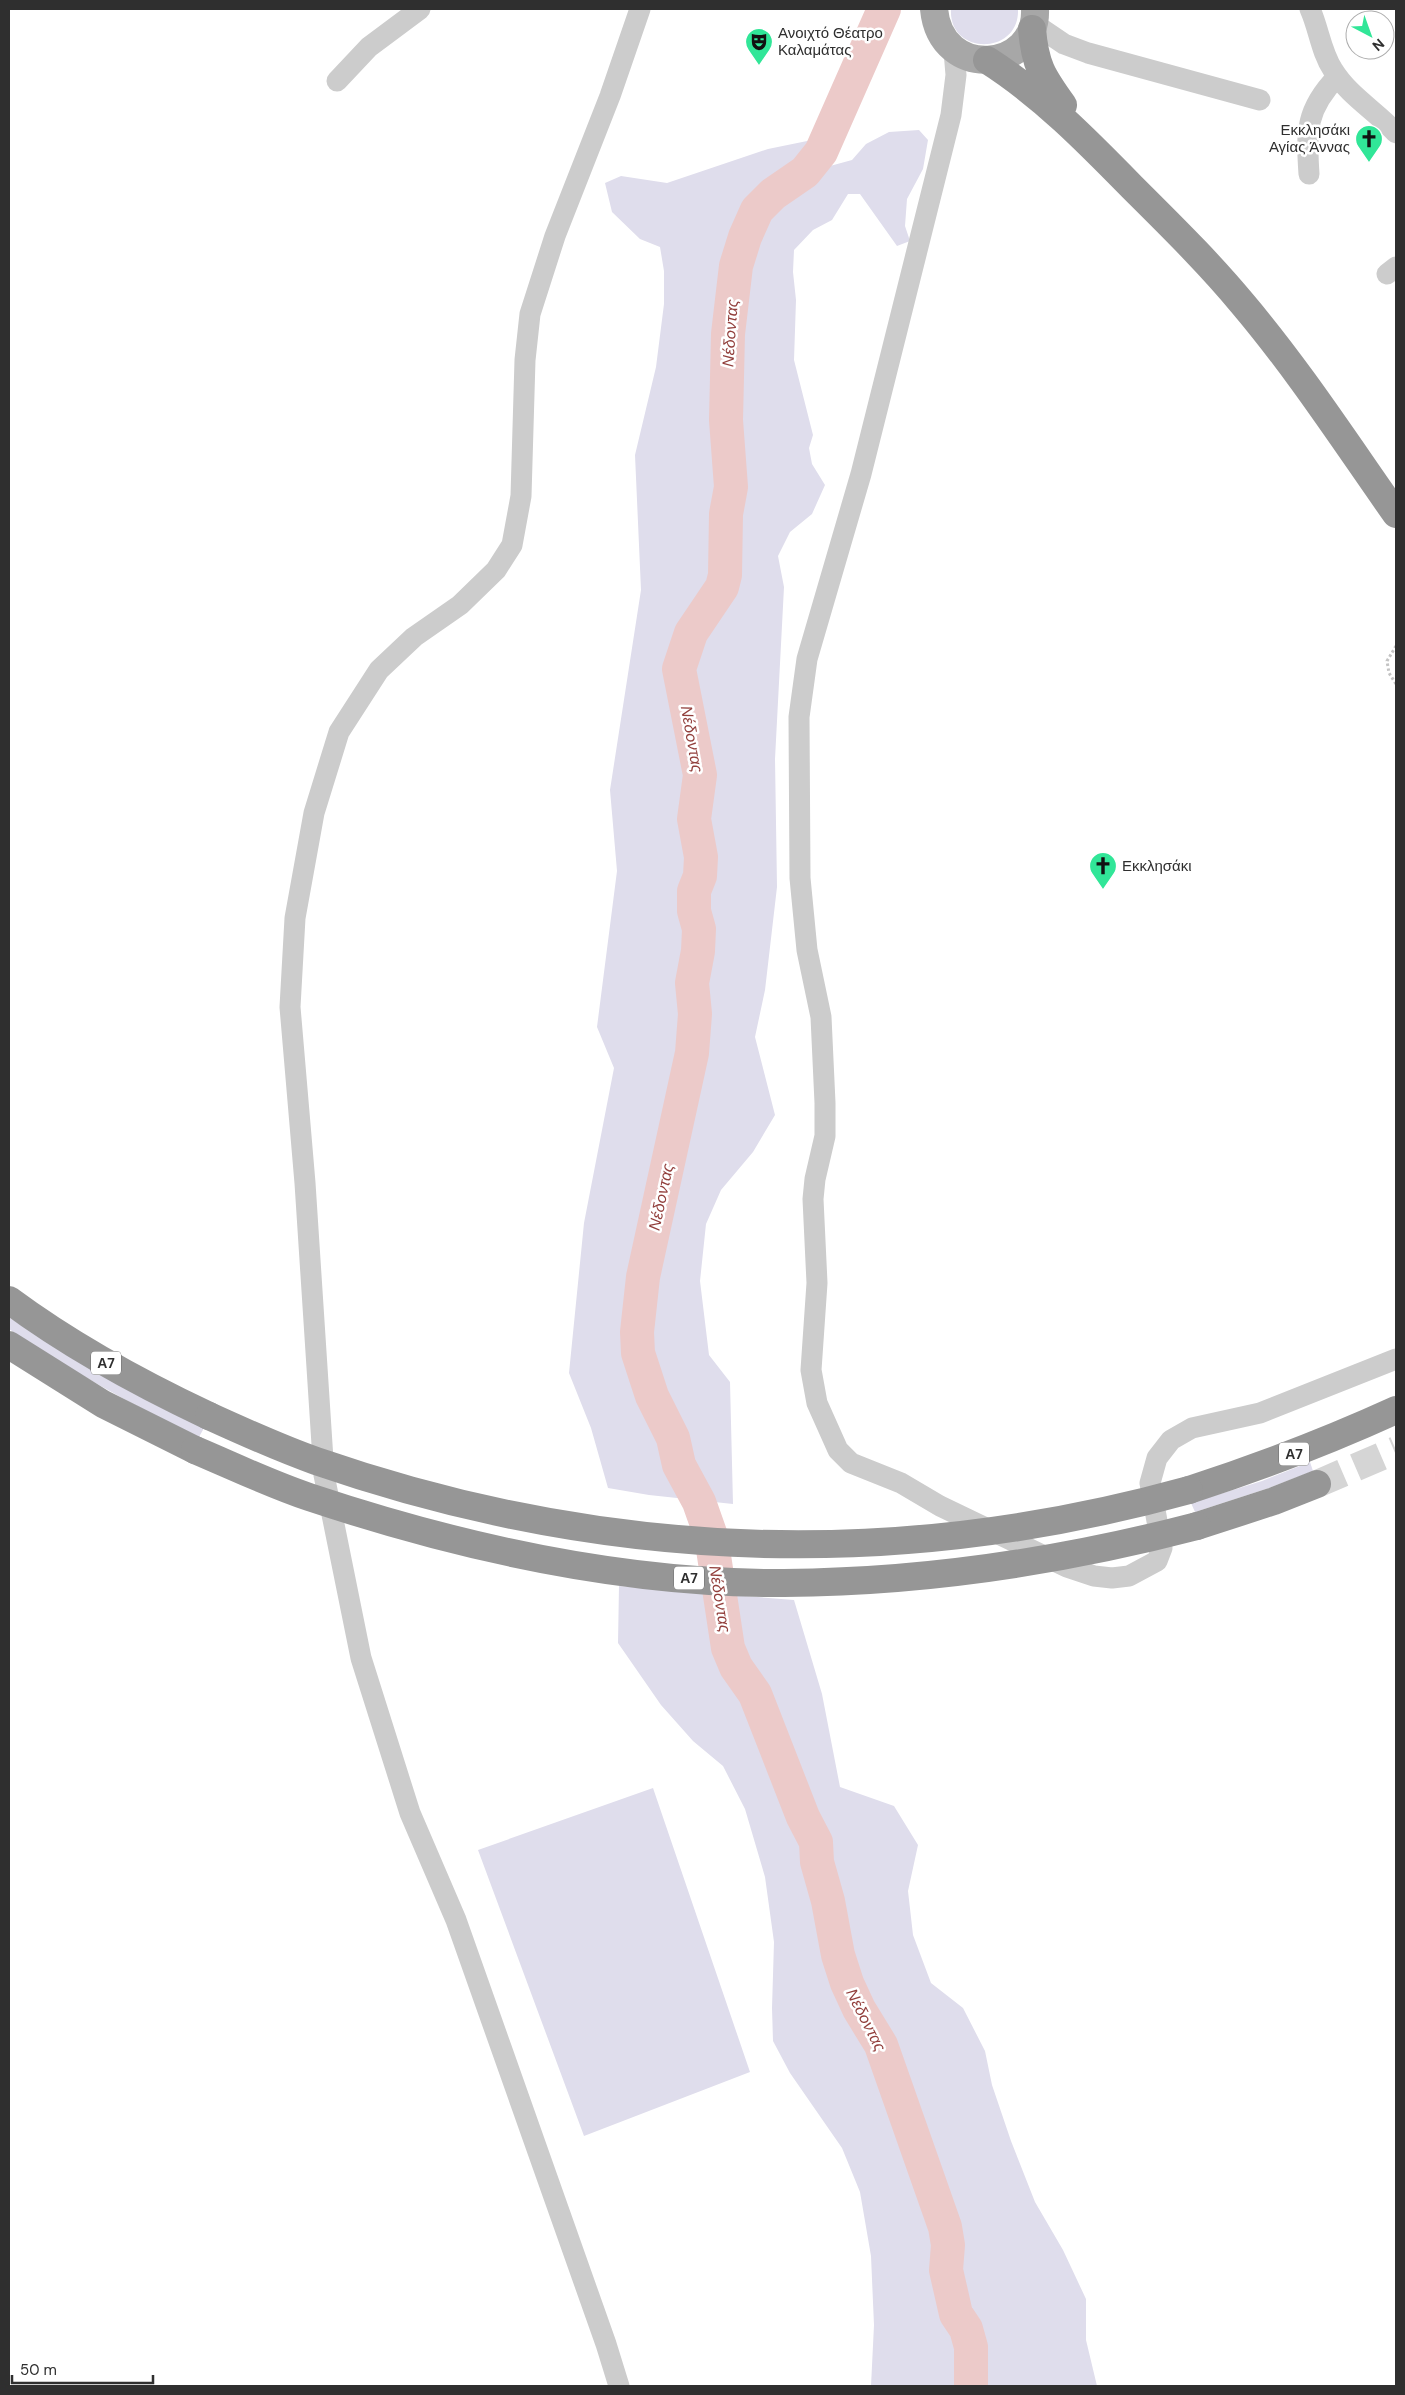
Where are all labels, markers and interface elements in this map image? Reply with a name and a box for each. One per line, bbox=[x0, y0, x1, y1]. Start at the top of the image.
north arrow bbox=[1345, 10, 1395, 60]
place label: Ανοιχτό Θέατρο Καλαμάτας bbox=[778, 23, 883, 60]
theatre icon: Ανοιχτό Θέατρο Καλαμάτας bbox=[744, 27, 774, 66]
text: N bbox=[1369, 35, 1388, 55]
place label: Εκκλησάκι Αγίας Άννας bbox=[1269, 120, 1350, 157]
church icon: Εκκλησάκι Αγίας Άννας bbox=[1354, 124, 1384, 163]
water label: Νέδoντας bbox=[717, 298, 743, 367]
water label: Νέδoντας bbox=[676, 704, 708, 774]
church icon: Εκκλησάκι bbox=[1088, 851, 1118, 890]
place label: Εκκλησάκι bbox=[1122, 856, 1192, 876]
water label: Νέδoντας bbox=[644, 1162, 678, 1232]
road number: Α7 bbox=[91, 1352, 121, 1375]
road number: Α7 bbox=[1279, 1442, 1309, 1466]
water label: Νέδoντας bbox=[704, 1564, 736, 1634]
road number: Α7 bbox=[674, 1566, 704, 1590]
water label: Νέδoντας bbox=[841, 1985, 891, 2055]
scale bar bbox=[12, 2352, 154, 2384]
text: 50 m bbox=[20, 2360, 57, 2380]

